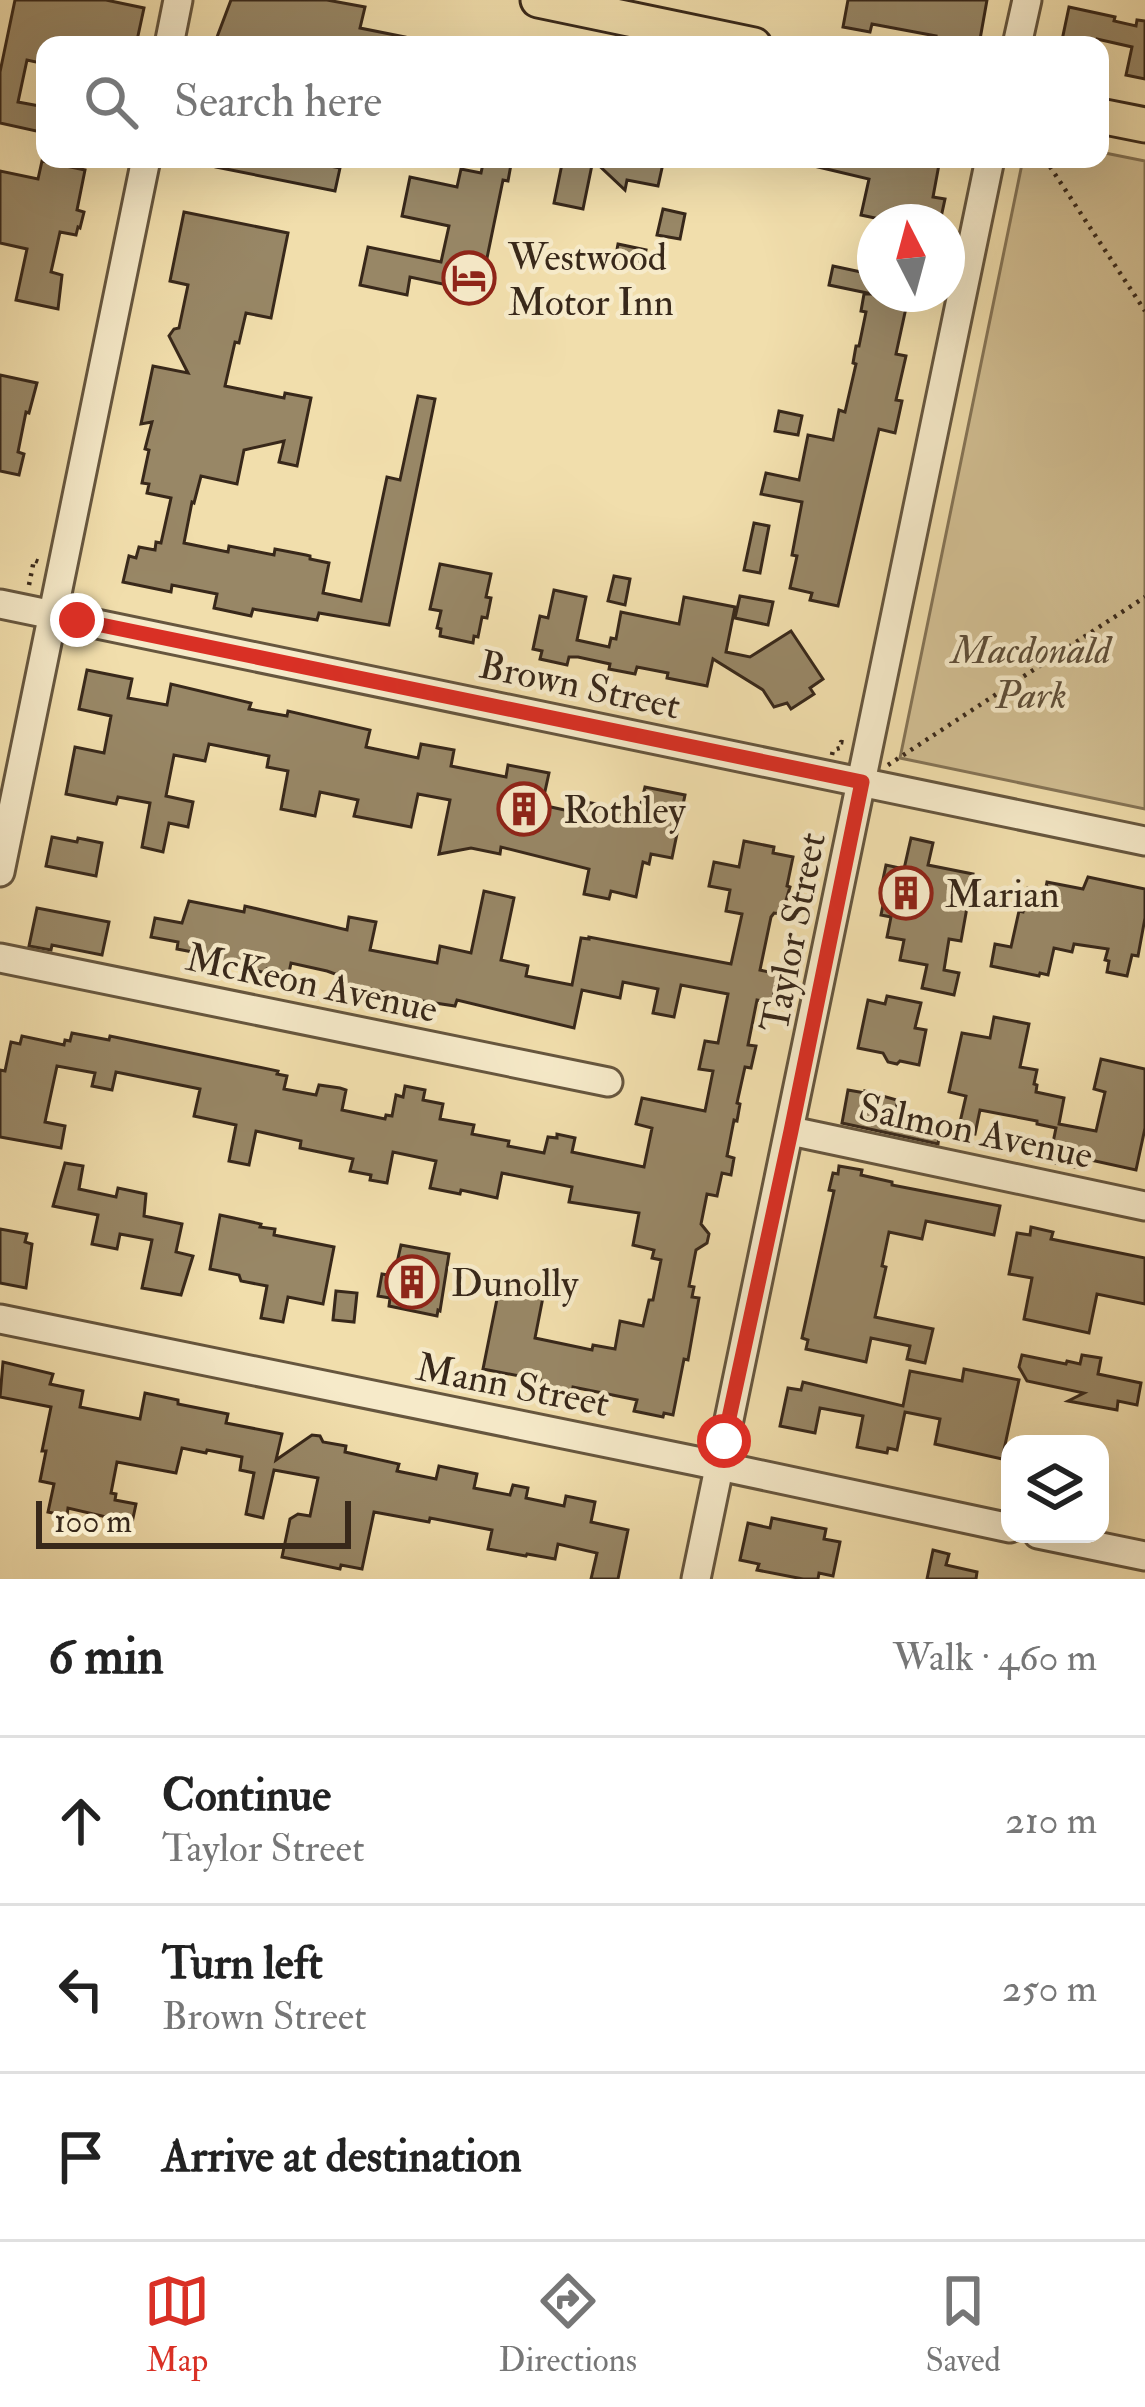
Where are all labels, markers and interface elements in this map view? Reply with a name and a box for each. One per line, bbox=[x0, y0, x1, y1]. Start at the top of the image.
search box bbox=[36, 36, 1109, 168]
icon: search bbox=[78, 69, 144, 135]
text: Search here bbox=[174, 74, 382, 130]
north arrow bbox=[857, 204, 965, 312]
place label: Westwood Motor Inn bbox=[507, 233, 674, 327]
hotel icon: Westwood Motor Inn bbox=[441, 250, 497, 306]
route end bbox=[50, 593, 104, 647]
park label: Macdonald Park bbox=[949, 626, 1114, 720]
street label: Brown Street bbox=[475, 640, 685, 731]
building icon: Rothley bbox=[496, 781, 552, 837]
place label: Rothley bbox=[563, 786, 687, 835]
street label: Taylor Street bbox=[750, 828, 837, 1036]
building icon: Marian bbox=[878, 865, 934, 921]
place label: Marian bbox=[945, 870, 1060, 919]
street label: McKeon Avenue bbox=[182, 933, 442, 1034]
street label: Salmon Avenue bbox=[854, 1083, 1097, 1180]
building icon: Dunolly bbox=[384, 1254, 440, 1310]
place label: Dunolly bbox=[451, 1259, 579, 1308]
street label: Mann Street bbox=[412, 1343, 614, 1428]
route start bbox=[697, 1414, 751, 1468]
map controls bbox=[1001, 1435, 1109, 1543]
button: layers bbox=[1001, 1435, 1109, 1543]
scale bar bbox=[36, 1495, 351, 1548]
text: 100 m bbox=[54, 1501, 132, 1542]
text: 6 min bbox=[48, 1625, 164, 1689]
text: Walk · 460 m bbox=[893, 1633, 1097, 1682]
text: Continue bbox=[162, 1768, 331, 1824]
icon: ahead bbox=[48, 1788, 114, 1854]
text: 210 m bbox=[1005, 1796, 1097, 1845]
text: Taylor Street bbox=[162, 1824, 365, 1873]
text: Turn left bbox=[162, 1936, 323, 1992]
icon: left bbox=[48, 1956, 114, 2022]
text: 250 m bbox=[1002, 1964, 1097, 2013]
text: Brown Street bbox=[162, 1992, 367, 2041]
icon: arrive bbox=[48, 2124, 114, 2190]
text: Arrive at destination bbox=[162, 2129, 522, 2185]
tab: Map bbox=[144, 2268, 210, 2381]
tab: Directions bbox=[499, 2268, 637, 2381]
tab: Saved bbox=[925, 2268, 1001, 2381]

